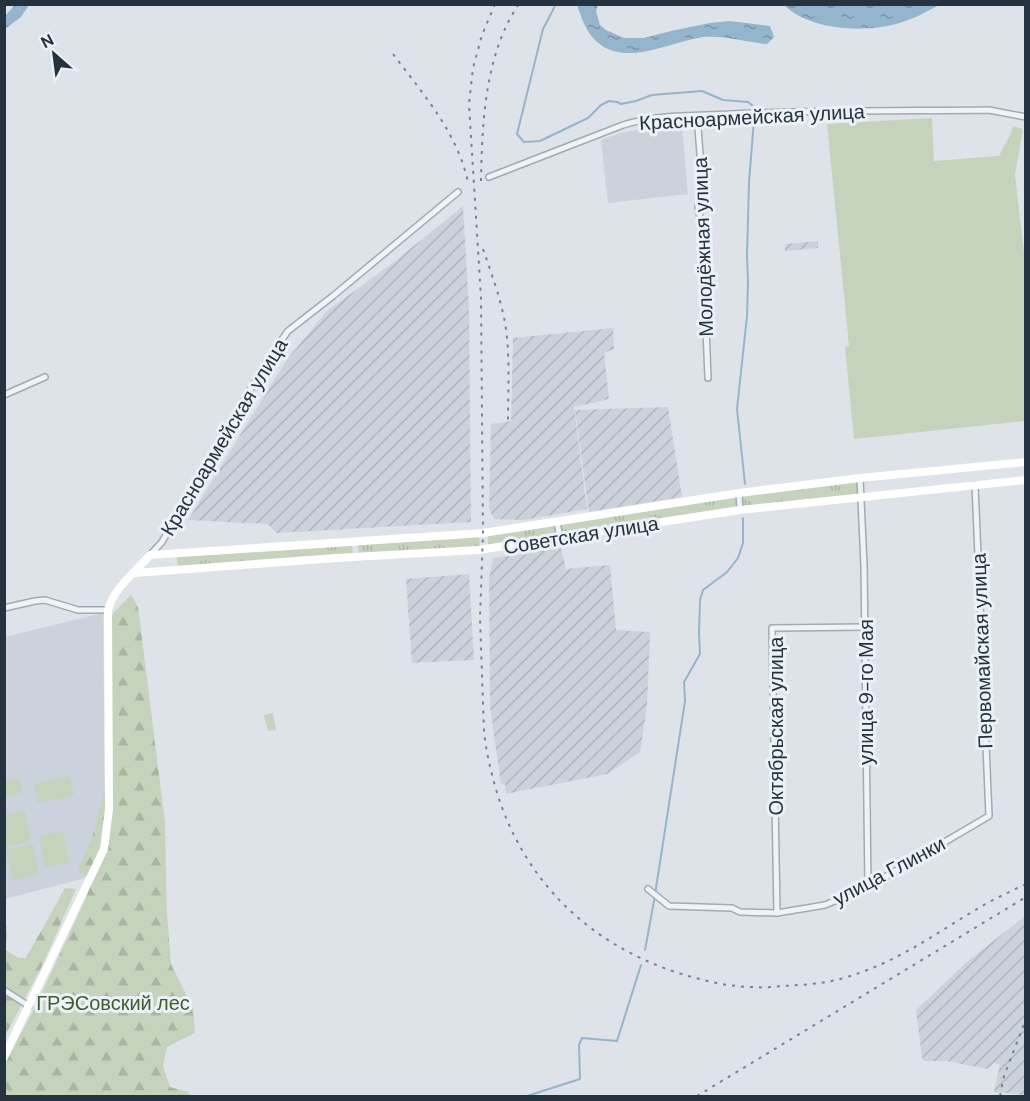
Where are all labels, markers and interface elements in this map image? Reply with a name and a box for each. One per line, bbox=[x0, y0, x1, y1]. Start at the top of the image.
north arrow bbox=[24, 24, 84, 84]
text: N bbox=[37, 29, 57, 53]
street label: Красноармейская улица bbox=[639, 98, 866, 136]
street label: Молодёжная улица bbox=[687, 156, 719, 337]
street label: Красноармейская улица bbox=[155, 333, 294, 540]
street label: Советская улица bbox=[502, 510, 661, 560]
street label: Первомайская улица bbox=[966, 552, 998, 749]
street label: улица 9-го Мая bbox=[853, 619, 879, 765]
street label: Октябрьская улица bbox=[763, 636, 789, 815]
street label: улица Глинки bbox=[828, 830, 950, 912]
park label: ГРЭСовский лес bbox=[36, 990, 190, 1016]

